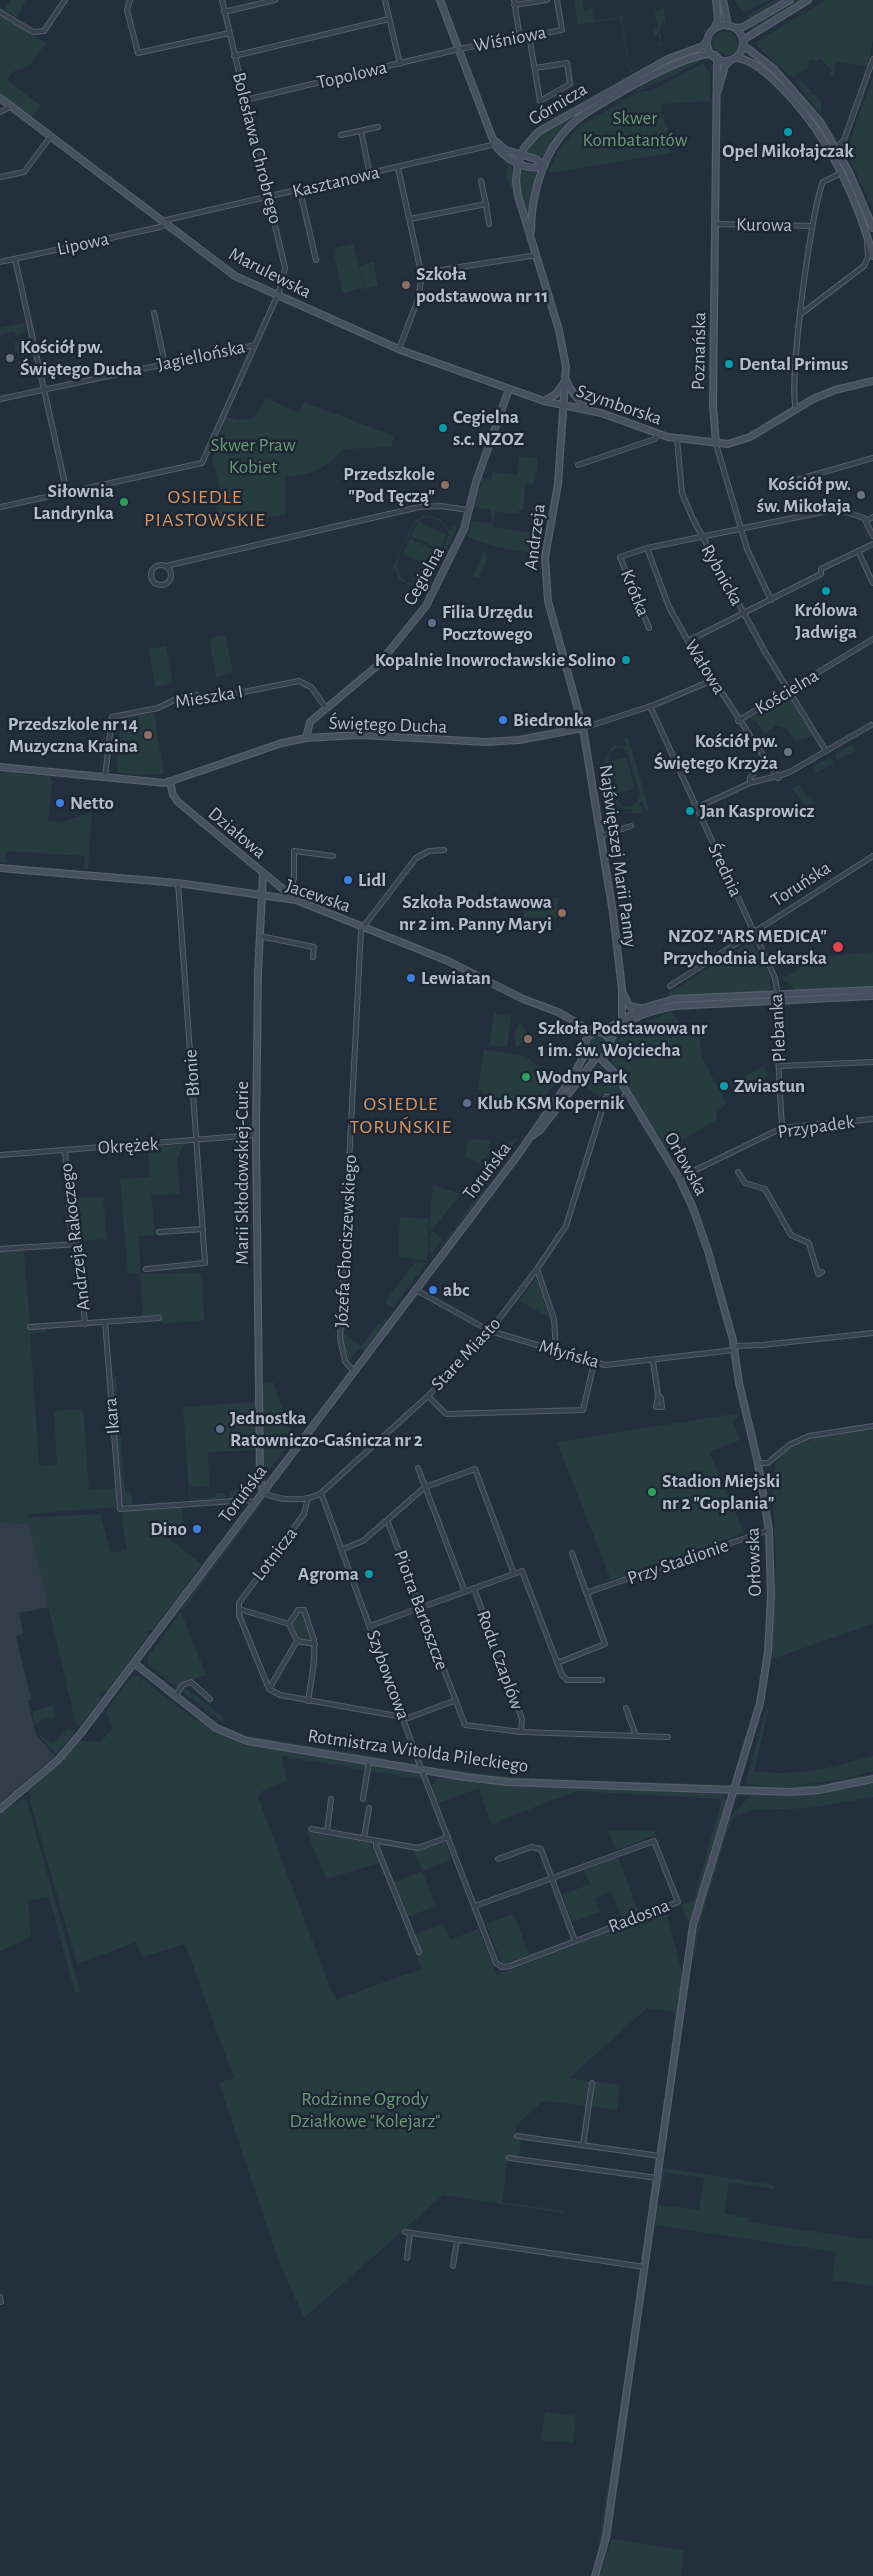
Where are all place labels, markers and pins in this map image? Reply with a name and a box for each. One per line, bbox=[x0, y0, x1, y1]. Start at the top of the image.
marker: Opel Mikołajczak bbox=[782, 126, 794, 138]
place label: Opel Mikołajczak bbox=[722, 140, 854, 162]
place label: Szkoła podstawowa nr 11 bbox=[416, 263, 548, 307]
marker: Szkoła podstawowa nr 11 bbox=[400, 279, 412, 291]
place label: Kościół pw. Świętego Ducha bbox=[20, 336, 142, 380]
marker: Kościół pw. Świętego Ducha bbox=[4, 352, 16, 364]
place label: Dental Primus bbox=[739, 353, 848, 375]
marker: Dental Primus bbox=[723, 358, 735, 370]
place label: Cegielna s.c. NZOZ bbox=[453, 406, 524, 450]
marker: Cegielna s.c. NZOZ bbox=[437, 422, 449, 434]
place label: Przedszkole "Pod Tęczą" bbox=[343, 463, 435, 507]
place label: Kościół pw. św. Mikołaja bbox=[757, 473, 851, 517]
marker: Przedszkole "Pod Tęczą" bbox=[439, 479, 451, 491]
place label: Siłownia Landrynka bbox=[33, 480, 114, 524]
marker: Kościół pw. św. Mikołaja bbox=[855, 489, 867, 501]
marker: Siłownia Landrynka bbox=[118, 496, 130, 508]
marker: Królowa Jadwiga bbox=[820, 585, 832, 597]
place label: Królowa Jadwiga bbox=[794, 599, 858, 643]
place label: Filia Urzędu Pocztowego bbox=[442, 601, 533, 645]
marker: Filia Urzędu Pocztowego bbox=[426, 617, 438, 629]
place label: Kopalnie Inowrocławskie Solino bbox=[375, 649, 616, 671]
marker: Kopalnie Inowrocławskie Solino bbox=[620, 654, 632, 666]
place label: Biedronka bbox=[513, 709, 592, 731]
place label: Przedszkole nr 14 Muzyczna Kraina bbox=[8, 713, 138, 757]
marker: Biedronka bbox=[497, 714, 509, 726]
marker: Przedszkole nr 14 Muzyczna Kraina bbox=[142, 729, 154, 741]
place label: Kościół pw. Świętego Krzyża bbox=[654, 730, 778, 774]
marker: Kościół pw. Świętego Krzyża bbox=[782, 746, 794, 758]
place label: Netto bbox=[70, 792, 114, 814]
marker: Netto bbox=[54, 797, 66, 809]
place label: Jan Kasprowicz bbox=[700, 800, 814, 822]
marker: Jan Kasprowicz bbox=[684, 805, 696, 817]
place label: Lidl bbox=[358, 869, 386, 891]
marker: Lidl bbox=[342, 874, 354, 886]
place label: Szkoła Podstawowa nr 2 im. Panny Maryi bbox=[399, 891, 552, 935]
marker: Szkoła Podstawowa nr 2 im. Panny Maryi bbox=[556, 907, 568, 919]
place label: NZOZ "ARS MEDICA" Przychodnia Lekarska bbox=[663, 925, 827, 969]
marker: NZOZ "ARS MEDICA" Przychodnia Lekarska bbox=[831, 940, 845, 954]
place label: Lewiatan bbox=[421, 967, 491, 989]
marker: Lewiatan bbox=[405, 972, 417, 984]
place label: Szkoła Podstawowa nr 1 im. św. Wojciecha bbox=[538, 1017, 707, 1061]
marker: Szkoła Podstawowa nr 1 im. św. Wojciecha bbox=[522, 1033, 534, 1045]
place label: Wodny Park bbox=[536, 1066, 628, 1088]
marker: Wodny Park bbox=[520, 1071, 532, 1083]
place label: Zwiastun bbox=[734, 1075, 805, 1097]
marker: Zwiastun bbox=[718, 1080, 730, 1092]
place label: Klub KSM Kopernik bbox=[477, 1092, 624, 1114]
marker: Klub KSM Kopernik bbox=[461, 1097, 473, 1109]
place label: abc bbox=[443, 1279, 469, 1301]
marker: abc bbox=[427, 1284, 439, 1296]
place label: Jednostka Ratowniczo-Gaśnicza nr 2 bbox=[230, 1407, 423, 1451]
marker: Jednostka Ratowniczo-Gaśnicza nr 2 bbox=[214, 1423, 226, 1435]
place label: Stadion Miejski nr 2 "Goplania" bbox=[662, 1470, 780, 1514]
marker: Stadion Miejski nr 2 "Goplania" bbox=[646, 1486, 658, 1498]
place label: Dino bbox=[150, 1518, 187, 1540]
marker: Dino bbox=[191, 1523, 203, 1535]
place label: Agroma bbox=[298, 1563, 359, 1585]
marker: Agroma bbox=[363, 1568, 375, 1580]

